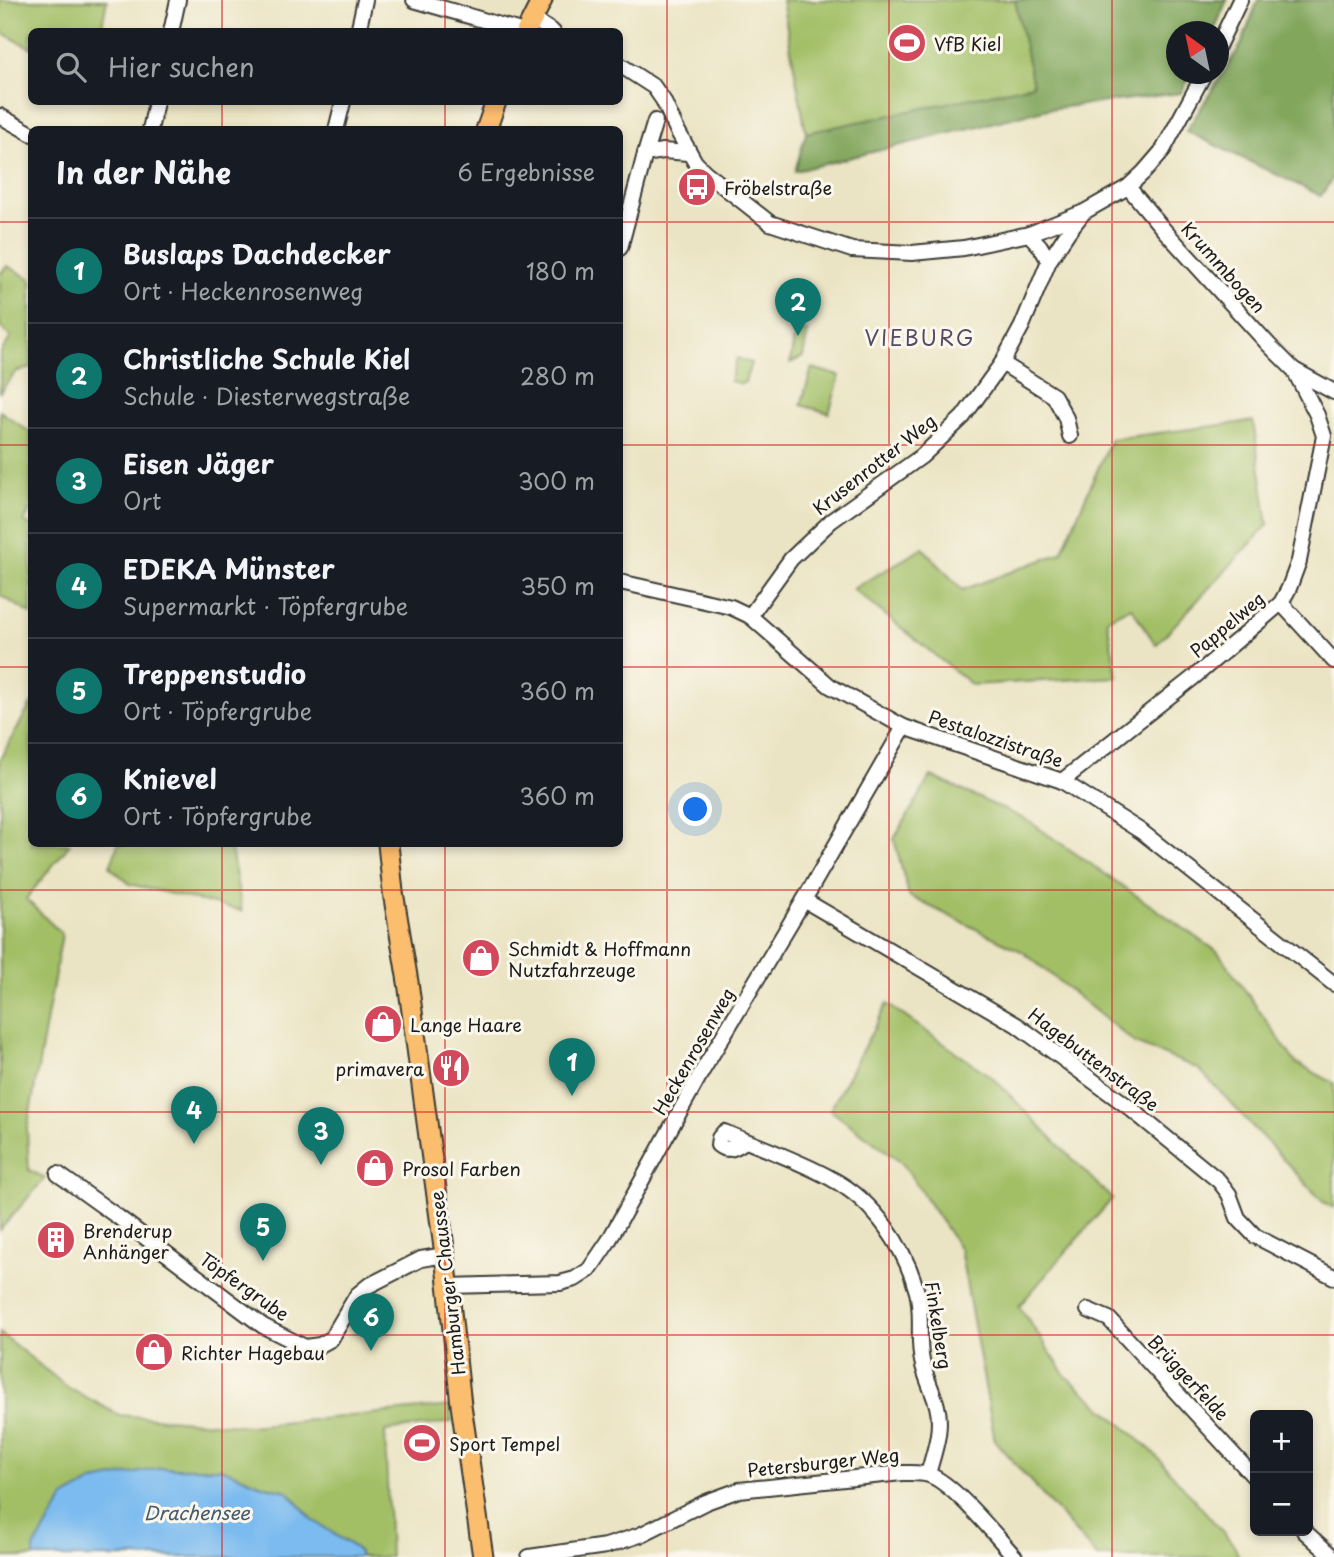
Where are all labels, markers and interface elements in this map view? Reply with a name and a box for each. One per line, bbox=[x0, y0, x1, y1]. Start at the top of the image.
north arrow bbox=[1166, 21, 1229, 84]
sports icon: VfB Kiel bbox=[886, 22, 928, 64]
search box bbox=[28, 28, 623, 105]
place label: VfB Kiel bbox=[934, 30, 1001, 57]
text: Hier suchen bbox=[108, 47, 255, 86]
icon: search bbox=[52, 48, 90, 86]
text: In der Nähe bbox=[56, 149, 231, 194]
text: 6 Ergebnisse bbox=[458, 154, 595, 189]
bus stop icon: Fröbelstraße bbox=[676, 166, 718, 208]
place label: Fröbelstraße bbox=[724, 174, 832, 201]
street label: Krummbogen bbox=[1176, 215, 1272, 319]
text: Buslaps Dachdecker bbox=[123, 234, 391, 273]
text: 1 bbox=[74, 253, 85, 288]
text: 180 m bbox=[526, 253, 595, 288]
text: Ort · Heckenrosenweg bbox=[123, 273, 363, 308]
pin: 2 bbox=[775, 278, 821, 336]
district label: VIEBURG bbox=[865, 321, 975, 353]
text: Christliche Schule Kiel bbox=[123, 339, 411, 378]
text: 2 bbox=[71, 358, 87, 393]
text: 280 m bbox=[520, 358, 595, 393]
text: Schule · Diesterwegstraße bbox=[123, 378, 410, 413]
street label: Krusenrotter Weg bbox=[807, 407, 941, 521]
text: Eisen Jäger bbox=[123, 444, 274, 483]
text: 3 bbox=[71, 463, 87, 498]
text: 300 m bbox=[518, 463, 595, 498]
text: Ort bbox=[123, 483, 161, 518]
text: EDEKA Münster bbox=[123, 549, 335, 588]
text: 4 bbox=[71, 568, 87, 603]
text: 350 m bbox=[520, 568, 595, 603]
street label: Pappelweg bbox=[1184, 585, 1270, 663]
text: Supermarkt · Töpfergrube bbox=[123, 588, 408, 623]
text: Treppenstudio bbox=[123, 654, 306, 693]
text: 5 bbox=[72, 673, 86, 708]
text: 360 m bbox=[520, 673, 595, 708]
text: Ort · Töpfergrube bbox=[123, 693, 312, 728]
street label: Pestalozzistraße bbox=[925, 702, 1067, 774]
text: Knievel bbox=[123, 759, 217, 798]
text: 6 bbox=[71, 778, 87, 813]
text: 360 m bbox=[520, 778, 595, 813]
your location bbox=[678, 792, 712, 826]
text: Ort · Töpfergrube bbox=[123, 798, 312, 833]
place label: Schmidt & Hoffmann Nutzfahrzeuge bbox=[508, 935, 691, 983]
shop icon: Schmidt & Hoffmann Nutzfahrzeuge bbox=[460, 937, 502, 979]
street label: Heckenrosenweg bbox=[646, 982, 740, 1120]
street label: Hagebuttenstraße bbox=[1023, 1001, 1165, 1117]
shop icon: Lange Haare bbox=[362, 1003, 404, 1045]
place label: Lange Haare bbox=[410, 1011, 522, 1038]
pin: 1 bbox=[549, 1038, 595, 1096]
restaurant icon: primavera bbox=[430, 1047, 472, 1089]
place label: primavera bbox=[336, 1055, 424, 1082]
pin: 4 bbox=[171, 1086, 217, 1144]
pin: 3 bbox=[298, 1107, 344, 1165]
shop icon: Prosol Farben bbox=[354, 1147, 396, 1189]
place label: Prosol Farben bbox=[402, 1155, 521, 1182]
street label: Hamburger Chaussee bbox=[422, 1189, 472, 1377]
pin: 5 bbox=[240, 1203, 286, 1261]
place label: Brenderup Anhänger bbox=[83, 1217, 172, 1265]
building icon: Brenderup Anhänger bbox=[35, 1219, 77, 1261]
street label: Töpfergrube bbox=[195, 1245, 295, 1327]
street label: Finkelberg bbox=[919, 1279, 959, 1371]
pin: 6 bbox=[348, 1293, 394, 1351]
street label: Brüggerfelde bbox=[1142, 1328, 1236, 1426]
shop icon: Richter Hagebau bbox=[133, 1331, 175, 1373]
place label: Richter Hagebau bbox=[181, 1339, 325, 1366]
map controls bbox=[1250, 1410, 1313, 1536]
button: + bbox=[1250, 1410, 1313, 1473]
sports icon: Sport Tempel bbox=[401, 1422, 443, 1464]
place label: Sport Tempel bbox=[449, 1430, 560, 1457]
street label: Petersburger Weg bbox=[746, 1441, 900, 1483]
button: − bbox=[1250, 1473, 1313, 1536]
water label: Drachensee bbox=[144, 1498, 250, 1526]

